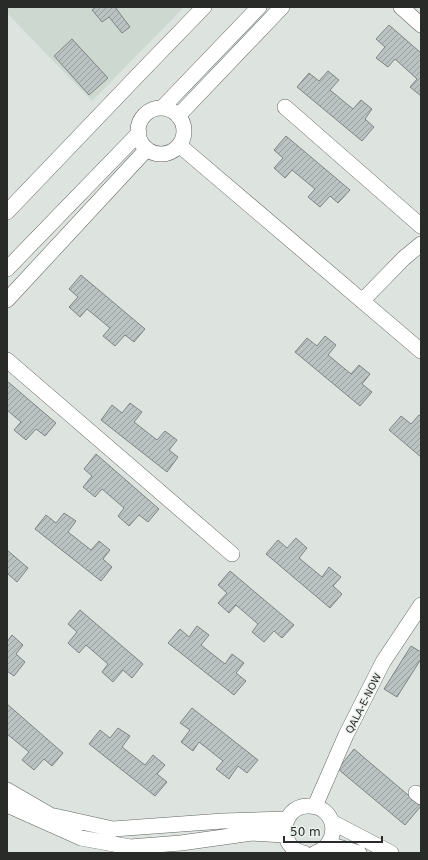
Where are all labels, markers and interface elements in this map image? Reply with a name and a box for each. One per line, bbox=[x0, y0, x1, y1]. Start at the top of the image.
street label: QALA-E-NOW bbox=[344, 671, 383, 735]
scale bar bbox=[284, 818, 382, 844]
text: 50 m bbox=[290, 825, 321, 839]

